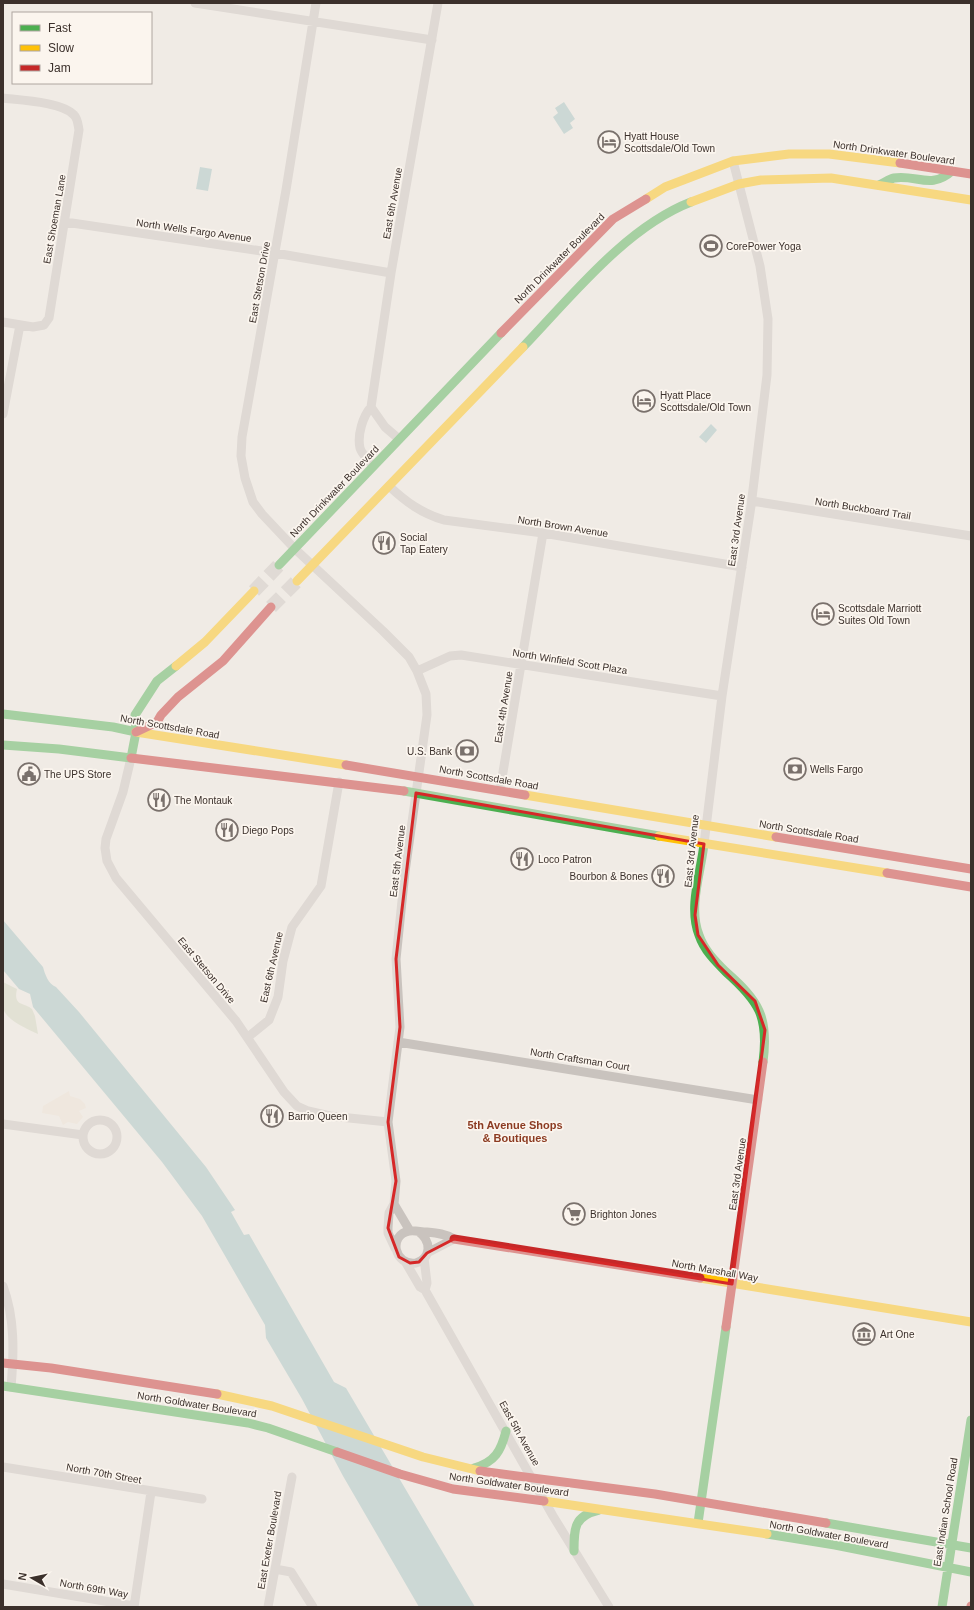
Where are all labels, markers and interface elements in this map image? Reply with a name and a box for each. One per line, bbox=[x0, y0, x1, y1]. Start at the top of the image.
legend bbox=[12, 12, 152, 84]
text: Fast bbox=[48, 21, 72, 35]
text: Slow bbox=[48, 41, 74, 55]
text: Jam bbox=[48, 61, 71, 75]
hotel icon: Hyatt House Scottsdale/Old Town bbox=[596, 129, 622, 155]
place label: Hyatt House Scottsdale/Old Town bbox=[624, 131, 715, 154]
street label: North Drinkwater Boulevard bbox=[832, 139, 956, 166]
street label: East 6th Avenue bbox=[381, 166, 404, 240]
street label: East Shoeman Lane bbox=[41, 173, 68, 265]
street label: North Drinkwater Boulevard bbox=[512, 211, 607, 306]
street label: North Wells Fargo Avenue bbox=[136, 217, 253, 244]
sports icon: CorePower Yoga bbox=[698, 233, 724, 259]
street label: East Stetson Drive bbox=[247, 240, 272, 324]
place label: CorePower Yoga bbox=[726, 241, 801, 252]
hotel icon: Hyatt Place Scottsdale/Old Town bbox=[631, 388, 657, 414]
place label: Hyatt Place Scottsdale/Old Town bbox=[660, 390, 751, 413]
street label: North Drinkwater Boulevard bbox=[288, 443, 381, 539]
street label: East 3rd Avenue bbox=[726, 493, 747, 567]
street label: North Buckboard Trail bbox=[814, 495, 912, 521]
street label: North Brown Avenue bbox=[517, 514, 609, 539]
restaurant icon: Social Tap Eatery bbox=[371, 530, 397, 556]
place label: Social Tap Eatery bbox=[400, 532, 448, 555]
hotel icon: Scottsdale Marriott Suites Old Town bbox=[810, 601, 836, 627]
place label: Scottsdale Marriott Suites Old Town bbox=[838, 603, 922, 626]
street label: North Winfield Scott Plaza bbox=[512, 647, 629, 676]
street label: East 4th Avenue bbox=[492, 670, 515, 744]
street label: North Scottsdale Road bbox=[119, 712, 220, 741]
bank icon: U.S. Bank bbox=[454, 738, 480, 764]
place label: U.S. Bank bbox=[407, 746, 453, 757]
bank icon: Wells Fargo bbox=[782, 756, 808, 782]
public building icon: The UPS Store bbox=[16, 761, 42, 787]
street label: North Scottsdale Road bbox=[438, 763, 539, 792]
place label: Wells Fargo bbox=[810, 764, 864, 775]
place label: The UPS Store bbox=[44, 769, 112, 780]
restaurant icon: The Montauk bbox=[146, 787, 172, 813]
place label: The Montauk bbox=[174, 795, 233, 806]
street label: East 3rd Avenue bbox=[682, 814, 701, 888]
restaurant icon: Diego Pops bbox=[214, 817, 240, 843]
street label: North Scottsdale Road bbox=[758, 818, 859, 845]
street label: East 5th Avenue bbox=[388, 824, 407, 898]
place label: Diego Pops bbox=[242, 825, 294, 836]
restaurant icon: Loco Patron bbox=[509, 846, 535, 872]
place label: Loco Patron bbox=[538, 854, 592, 865]
restaurant icon: Bourbon & Bones bbox=[650, 863, 676, 889]
place label: Bourbon & Bones bbox=[570, 871, 648, 882]
street label: East 6th Avenue bbox=[258, 930, 285, 1004]
street label: East Stetson Drive bbox=[176, 935, 238, 1006]
street label: North Craftsman Court bbox=[529, 1046, 631, 1073]
restaurant icon: Barrio Queen bbox=[259, 1103, 285, 1129]
place label: Barrio Queen bbox=[288, 1111, 347, 1122]
district label: 5th Avenue Shops & Boutiques bbox=[467, 1119, 563, 1144]
street label: East 3rd Avenue bbox=[727, 1137, 748, 1211]
supermarket icon: Brighton Jones bbox=[561, 1201, 587, 1227]
place label: Brighton Jones bbox=[590, 1209, 657, 1220]
street label: North Marshall Way bbox=[671, 1257, 759, 1284]
museum icon: Art One bbox=[851, 1321, 877, 1347]
place label: Art One bbox=[880, 1329, 915, 1340]
street label: North Goldwater Boulevard bbox=[136, 1390, 257, 1419]
street label: East 5th Avenue bbox=[497, 1399, 542, 1468]
street label: East Indian School Road bbox=[931, 1457, 960, 1567]
street label: North 70th Street bbox=[65, 1461, 143, 1486]
street label: North Goldwater Boulevard bbox=[448, 1471, 569, 1498]
street label: East Exeter Boulevard bbox=[255, 1490, 284, 1590]
street label: North Goldwater Boulevard bbox=[769, 1519, 889, 1550]
north arrow bbox=[12, 1558, 52, 1598]
text: N bbox=[16, 1572, 29, 1581]
street label: North 69th Way bbox=[59, 1577, 129, 1600]

